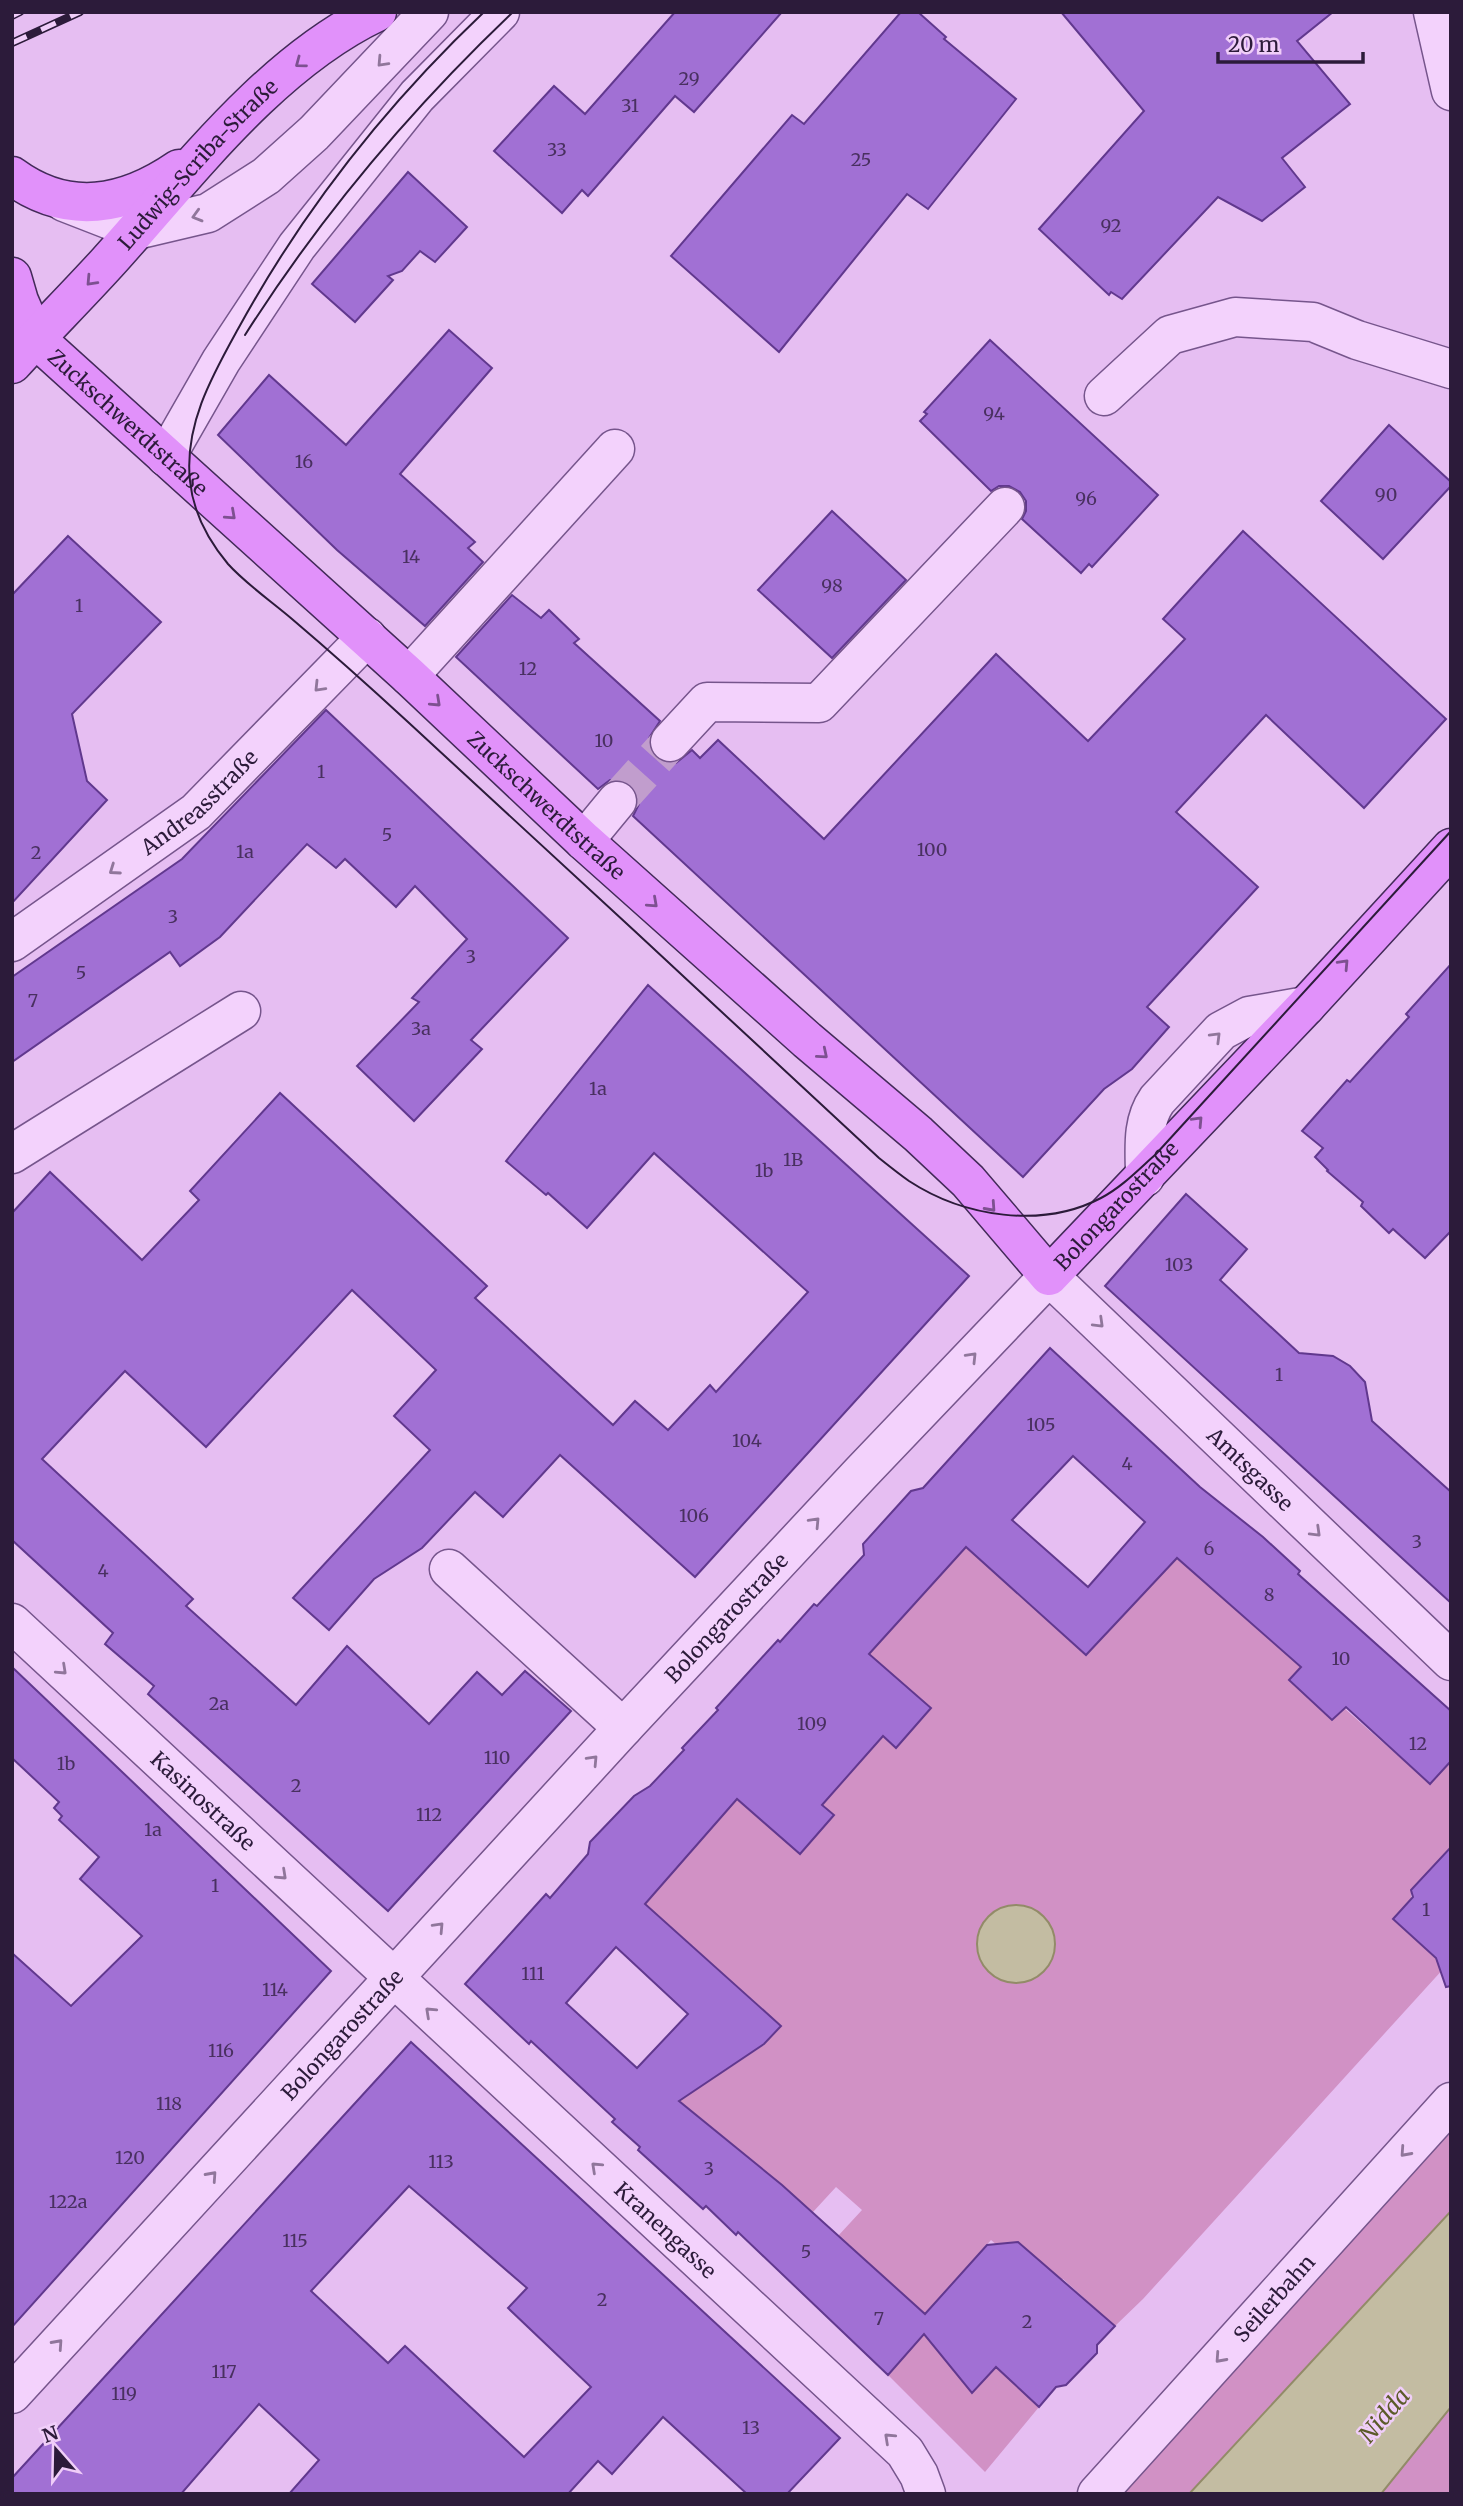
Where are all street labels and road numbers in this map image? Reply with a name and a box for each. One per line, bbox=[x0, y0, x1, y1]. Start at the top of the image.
street label: Ludwig-Scriba-Straße bbox=[112, 73, 283, 255]
street label: Zuckschwerdtstraße bbox=[43, 343, 214, 502]
street label: Zuckschwerdtstraße bbox=[462, 725, 631, 885]
street label: Andreasstraße bbox=[134, 744, 263, 861]
street label: Bolongarostraße bbox=[1048, 1135, 1184, 1276]
street label: Amtsgasse bbox=[1201, 1421, 1299, 1517]
street label: Bolongarostraße bbox=[659, 1547, 793, 1688]
street label: Kasinostraße bbox=[145, 1745, 261, 1856]
street label: Bolongarostraße bbox=[275, 1963, 409, 2106]
street label: Kranengasse bbox=[609, 2176, 723, 2284]
street label: Seilerbahn bbox=[1227, 2249, 1321, 2348]

